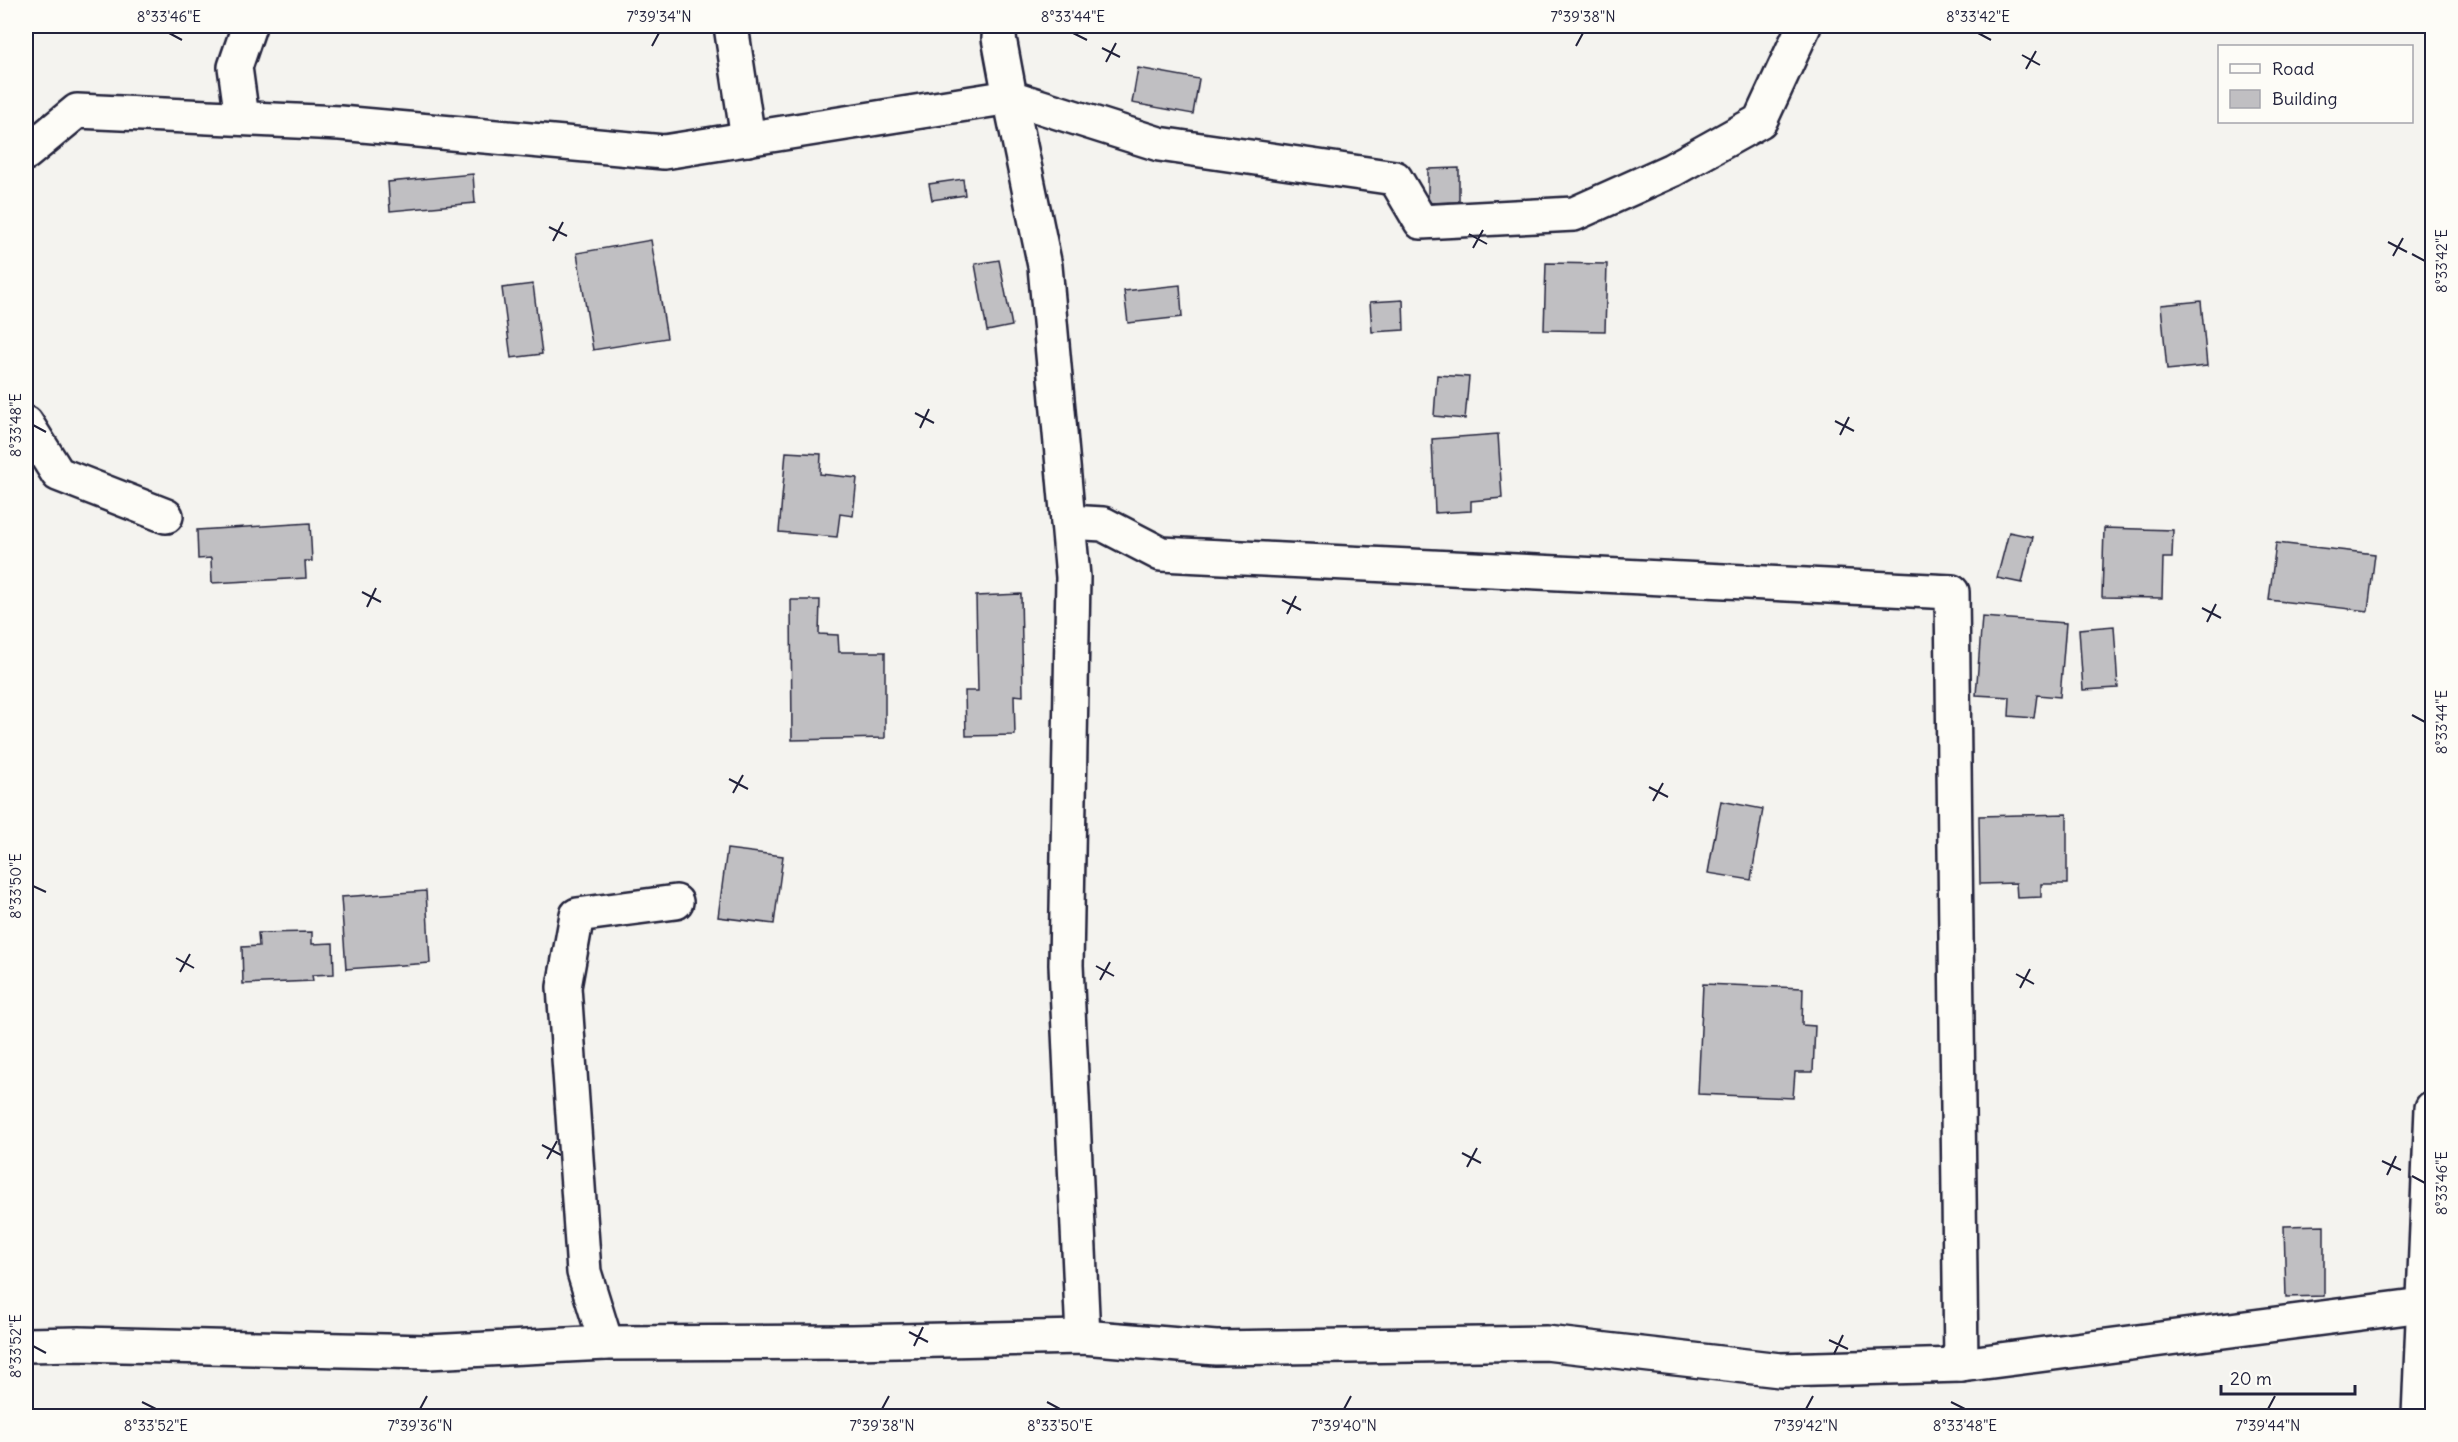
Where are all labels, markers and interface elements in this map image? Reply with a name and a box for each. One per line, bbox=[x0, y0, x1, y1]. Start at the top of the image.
text: 8°33'46"E bbox=[137, 7, 201, 26]
text: 7°39'34"N bbox=[626, 7, 692, 26]
text: 8°33'44"E bbox=[1041, 7, 1105, 26]
text: 7°39'38"N bbox=[1550, 7, 1616, 26]
text: 8°33'42"E bbox=[1946, 7, 2010, 26]
legend bbox=[2218, 45, 2413, 123]
text: Road bbox=[2272, 57, 2315, 80]
text: Building bbox=[2272, 87, 2337, 110]
text: 8°33'42"E bbox=[2432, 229, 2451, 293]
text: 8°33'48"E bbox=[6, 393, 25, 457]
text: 8°33'44"E bbox=[2432, 690, 2451, 754]
text: 8°33'50"E bbox=[6, 853, 25, 919]
text: 8°33'46"E bbox=[2432, 1151, 2451, 1215]
text: 8°33'52"E bbox=[6, 1314, 25, 1378]
scale bar bbox=[2221, 1358, 2354, 1396]
text: 20 m bbox=[2230, 1367, 2272, 1390]
text: 8°33'52"E bbox=[124, 1416, 188, 1435]
text: 7°39'36"N bbox=[387, 1416, 453, 1435]
text: 7°39'38"N bbox=[849, 1416, 915, 1435]
text: 8°33'50"E bbox=[1027, 1416, 1093, 1435]
text: 7°39'40"N bbox=[1311, 1416, 1377, 1435]
text: 7°39'42"N bbox=[1774, 1416, 1838, 1435]
text: 8°33'48"E bbox=[1933, 1416, 1997, 1435]
text: 7°39'44"N bbox=[2236, 1416, 2300, 1435]

